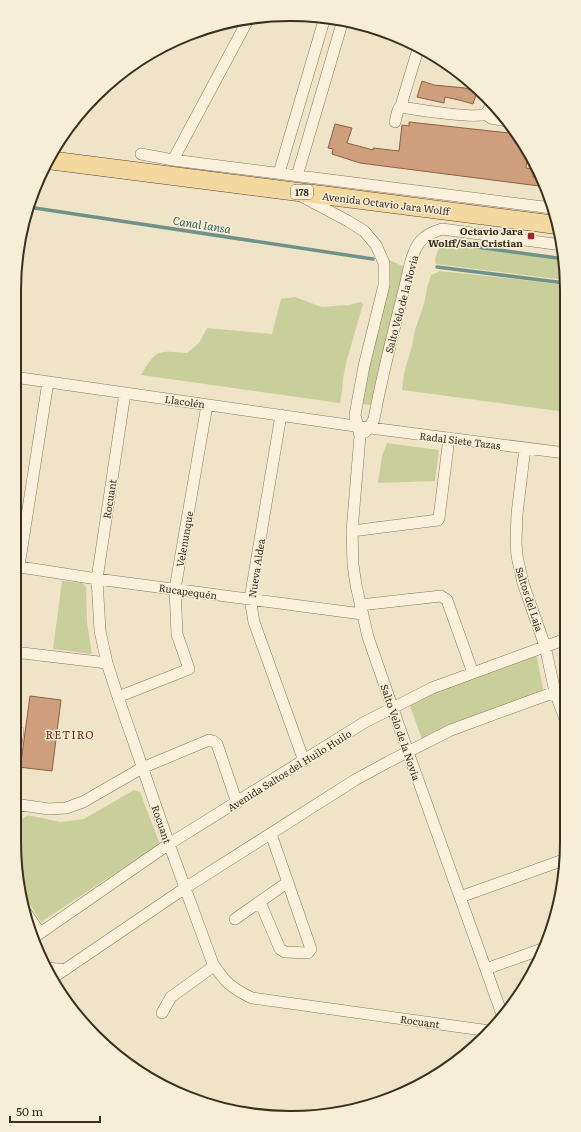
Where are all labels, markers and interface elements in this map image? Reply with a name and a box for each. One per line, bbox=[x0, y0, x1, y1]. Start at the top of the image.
road number: 178 bbox=[291, 185, 313, 199]
street label: Avenida Octavio Jara Wolff bbox=[321, 188, 451, 218]
water label: Canal Iansa bbox=[172, 212, 233, 237]
place label: Octavio Jara Wolff/San Cristian bbox=[428, 223, 523, 250]
marker: Octavio Jara Wolff/San Cristian bbox=[526, 231, 536, 241]
street label: Salto Velo de la Novia bbox=[381, 253, 421, 355]
street label: Llacolén bbox=[164, 391, 206, 411]
street label: Radal Siete Tazas bbox=[419, 428, 502, 452]
street label: Rocuant bbox=[98, 478, 120, 520]
street label: Velenunque bbox=[172, 510, 196, 568]
street label: Nueva Aldea bbox=[244, 537, 268, 599]
street label: Saltos del Laja bbox=[513, 565, 548, 634]
street label: Rucapequén bbox=[158, 579, 218, 603]
street label: Salto Velo de la Novia bbox=[377, 682, 425, 783]
street label: Avenida Saltos del Huilo Huilo bbox=[224, 725, 354, 814]
district label: RETIRO bbox=[45, 726, 95, 742]
street label: Rocuant bbox=[148, 803, 176, 845]
street label: Rocuant bbox=[399, 1011, 441, 1031]
scale bar bbox=[10, 1098, 100, 1124]
text: 50 m bbox=[16, 1102, 43, 1120]

